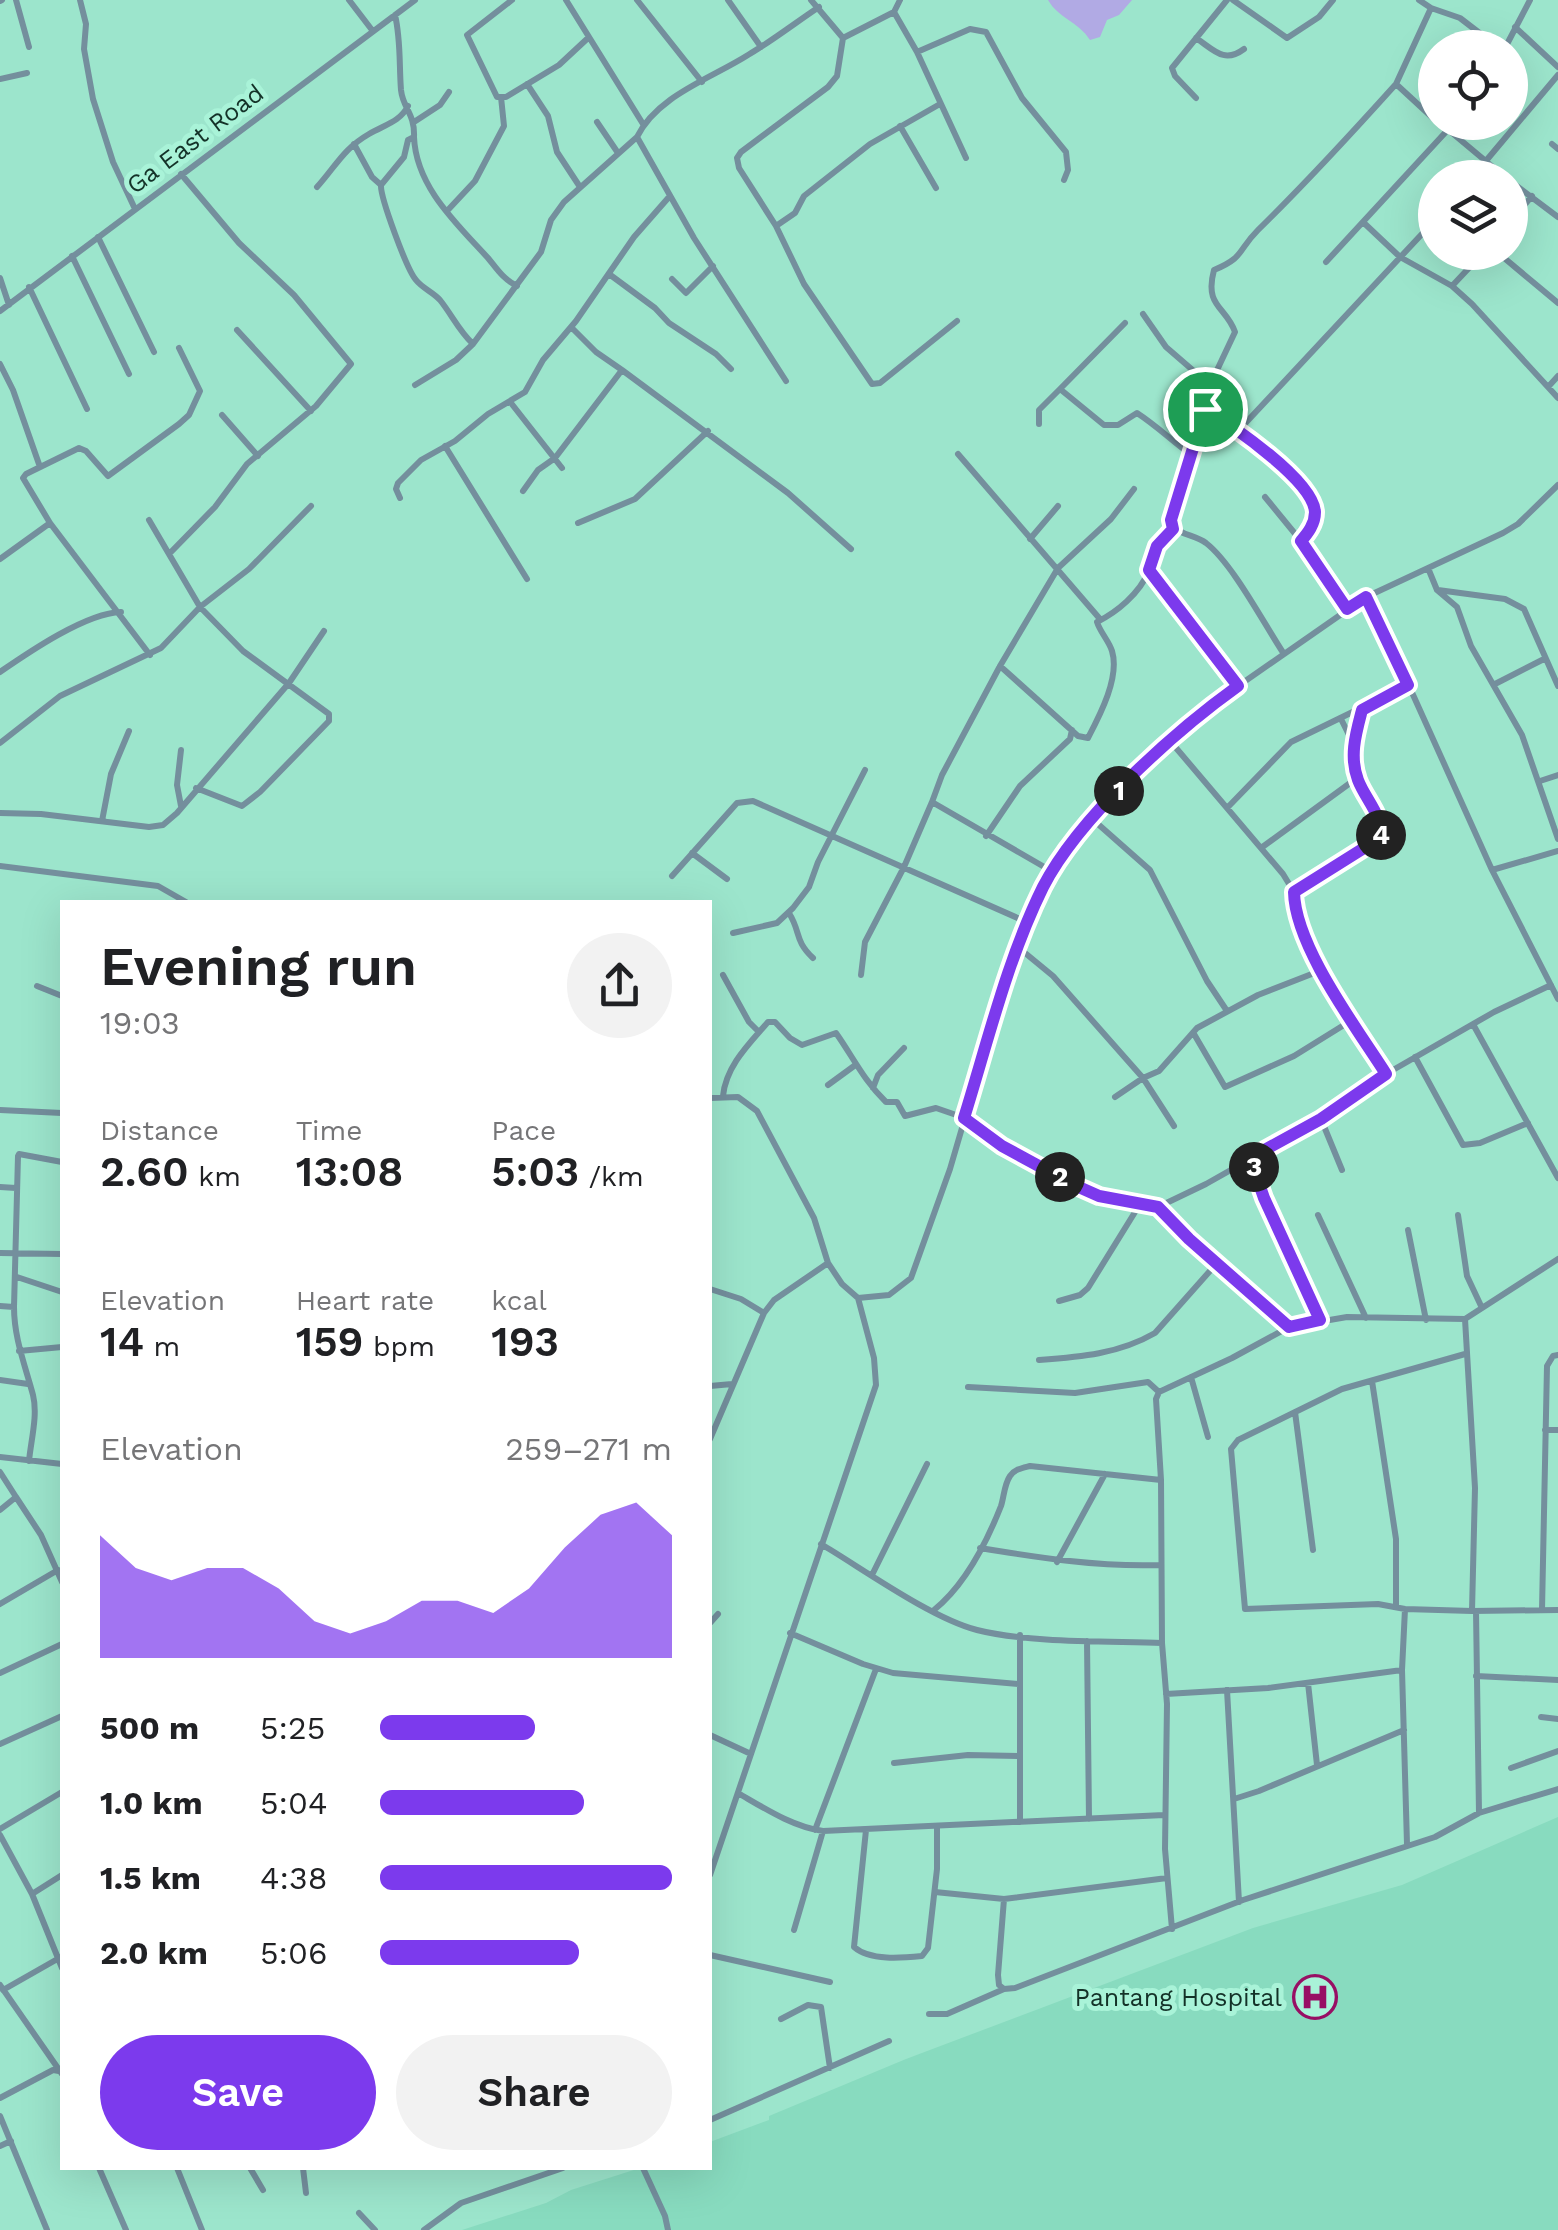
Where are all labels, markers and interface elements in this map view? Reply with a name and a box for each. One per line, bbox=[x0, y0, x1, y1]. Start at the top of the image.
map controls bbox=[1418, 30, 1528, 270]
button: locate bbox=[1418, 30, 1528, 140]
street label: Ga East Road bbox=[121, 78, 269, 200]
button: layers bbox=[1418, 160, 1528, 270]
pin bbox=[1163, 367, 1248, 452]
icon: arrive bbox=[1178, 382, 1233, 437]
pin: 1 bbox=[1094, 766, 1144, 816]
text: 1 bbox=[1113, 774, 1125, 807]
pin: 4 bbox=[1356, 810, 1406, 860]
text: 4 bbox=[1372, 818, 1390, 851]
button: share bbox=[567, 933, 672, 1038]
text: Evening run bbox=[100, 934, 417, 998]
text: 19:03 bbox=[100, 1004, 180, 1042]
text: Distance bbox=[100, 1114, 219, 1147]
text: Time bbox=[296, 1114, 362, 1147]
text: Pace bbox=[491, 1114, 556, 1147]
pin: 3 bbox=[1229, 1142, 1279, 1192]
text: 2.60 bbox=[100, 1147, 189, 1196]
text: 13:08 bbox=[296, 1147, 403, 1196]
text: 5:03 bbox=[491, 1147, 579, 1196]
text: 3 bbox=[1246, 1150, 1262, 1183]
pin: 2 bbox=[1035, 1152, 1085, 1202]
text: km bbox=[189, 1160, 241, 1193]
text: /km bbox=[579, 1160, 644, 1193]
text: 2 bbox=[1052, 1160, 1068, 1193]
text: Elevation bbox=[100, 1284, 225, 1317]
text: Heart rate bbox=[296, 1284, 434, 1317]
text: kcal bbox=[491, 1284, 547, 1317]
text: 14 bbox=[100, 1317, 144, 1366]
text: 159 bbox=[296, 1317, 364, 1366]
text: 193 bbox=[491, 1317, 559, 1366]
text: m bbox=[144, 1330, 180, 1363]
text: bpm bbox=[364, 1330, 435, 1363]
text: Elevation bbox=[100, 1430, 243, 1468]
text: 259–271 m bbox=[505, 1430, 672, 1468]
text: 500 m bbox=[100, 1709, 199, 1747]
text: 5:25 bbox=[260, 1709, 325, 1747]
text: 1.0 km bbox=[100, 1784, 203, 1822]
text: 5:04 bbox=[260, 1784, 328, 1822]
text: 1.5 km bbox=[100, 1859, 201, 1897]
text: 4:38 bbox=[260, 1859, 327, 1897]
text: 2.0 km bbox=[100, 1934, 208, 1972]
text: 5:06 bbox=[260, 1934, 327, 1972]
hospital icon: Pantang Hospital bbox=[1292, 1974, 1338, 2020]
place label: Pantang Hospital bbox=[1074, 1983, 1282, 2012]
button: Save bbox=[100, 2035, 376, 2150]
button: Share bbox=[396, 2035, 672, 2150]

